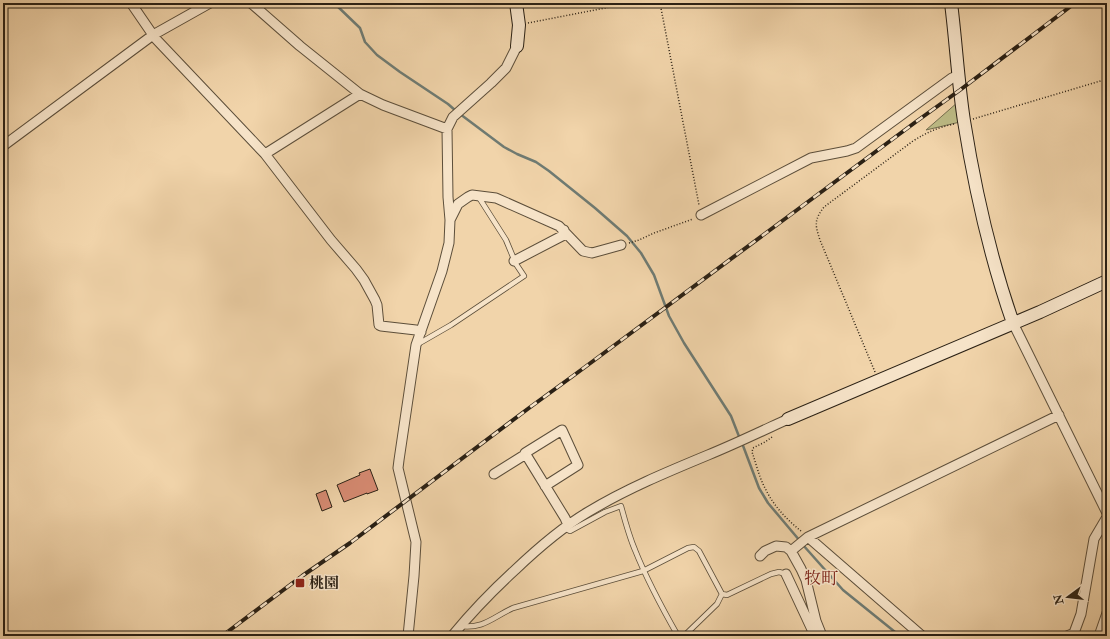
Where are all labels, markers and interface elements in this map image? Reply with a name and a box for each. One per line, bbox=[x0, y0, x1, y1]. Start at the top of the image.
district label: 牧町 bbox=[804, 568, 838, 589]
place label: 桃園 bbox=[309, 574, 339, 593]
marker: 桃園 bbox=[294, 577, 306, 589]
north arrow bbox=[1048, 577, 1088, 617]
text: N bbox=[1051, 592, 1067, 607]

